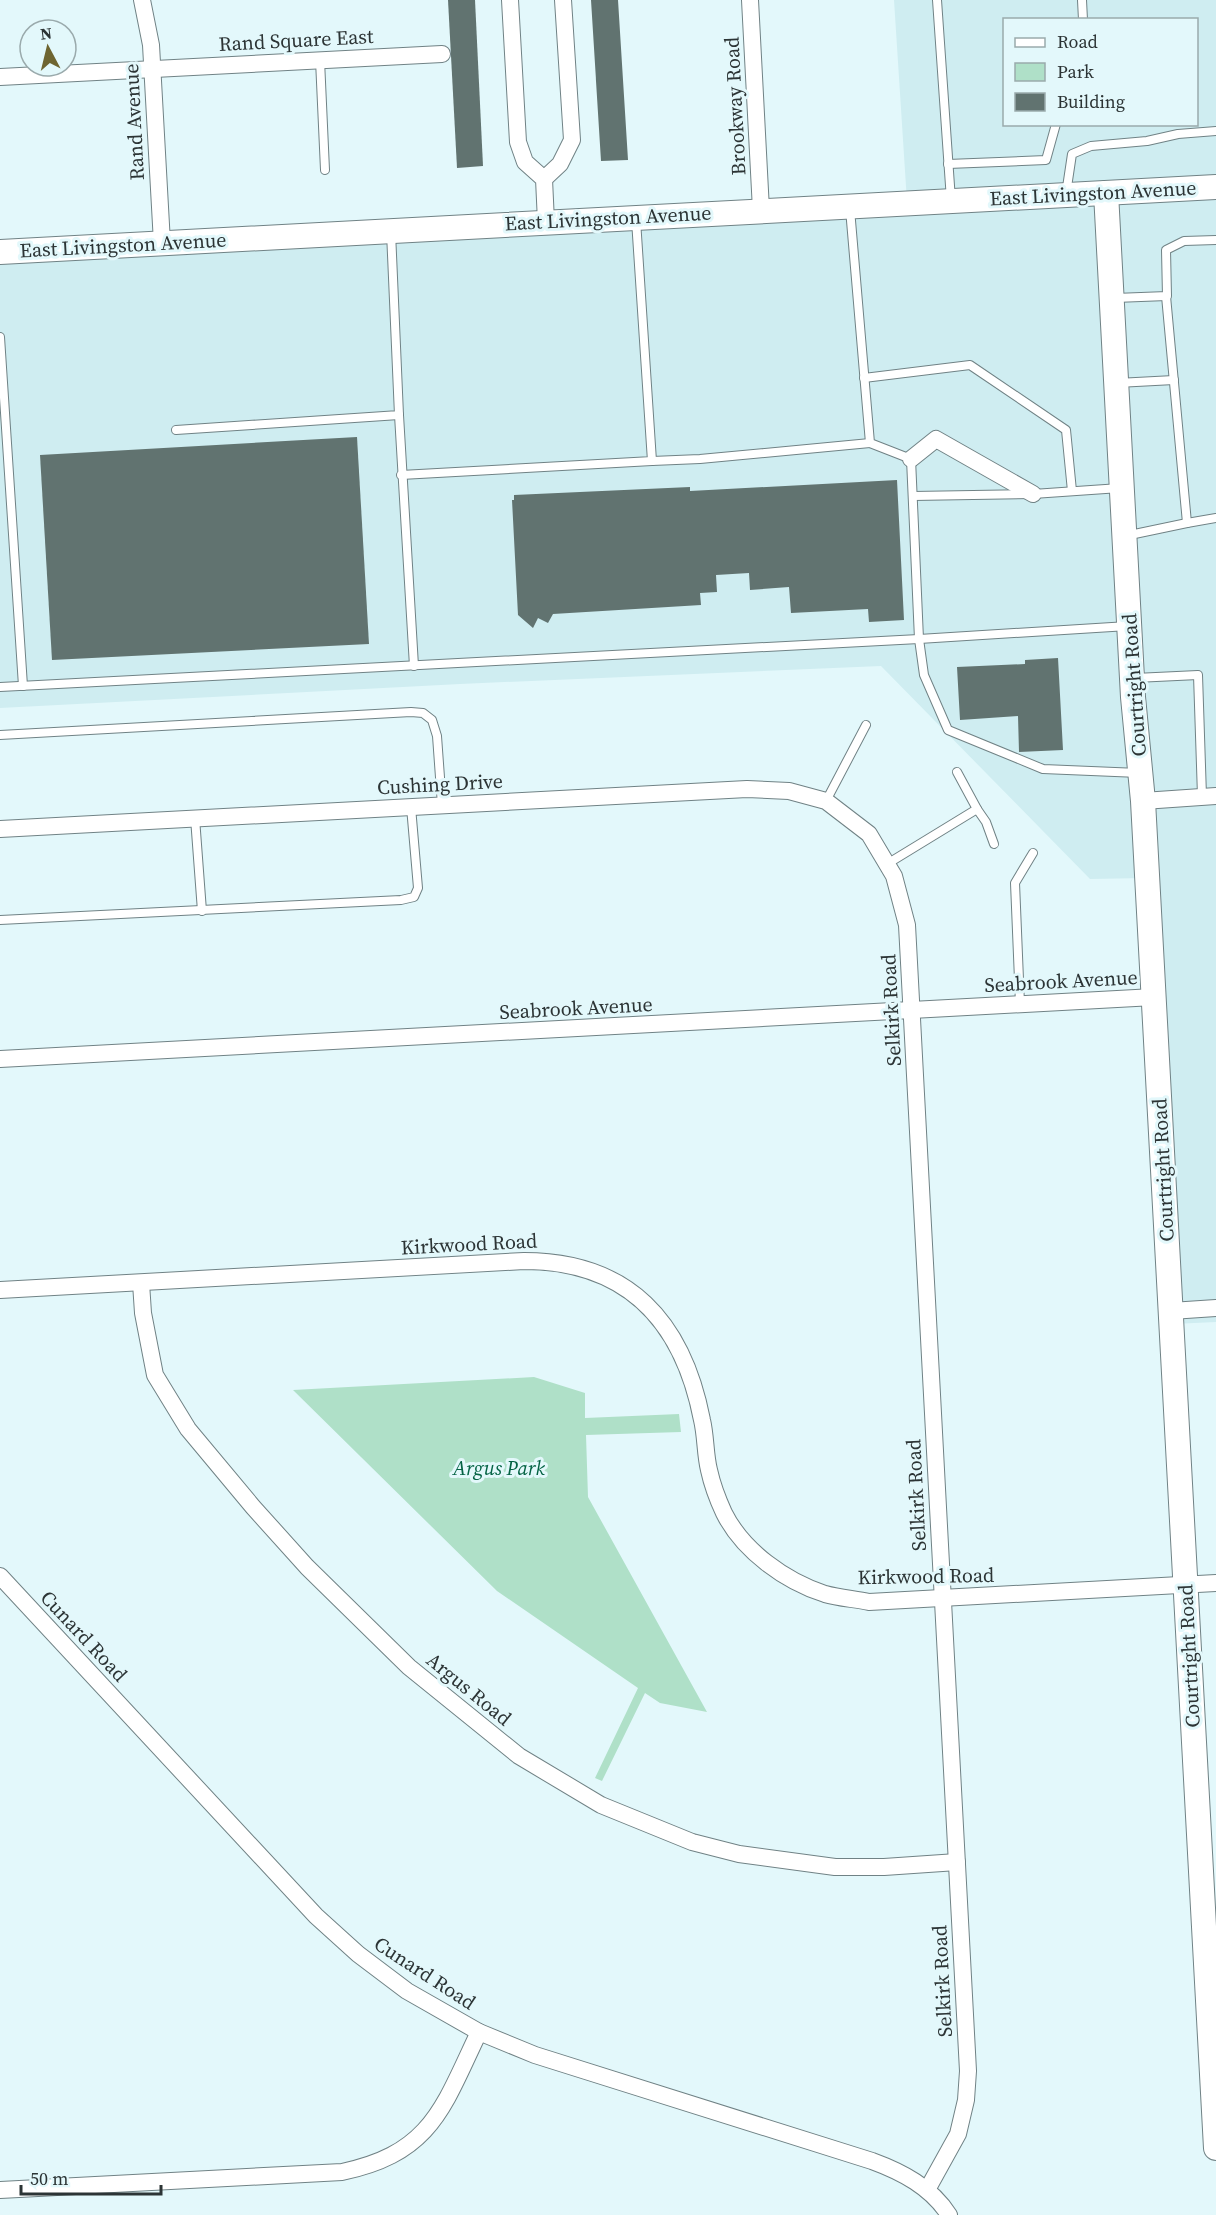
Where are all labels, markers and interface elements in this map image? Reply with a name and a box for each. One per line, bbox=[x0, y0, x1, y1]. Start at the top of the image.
north arrow bbox=[18, 18, 78, 78]
legend bbox=[1003, 18, 1198, 126]
text: N bbox=[39, 21, 54, 45]
street label: Rand Square East bbox=[218, 22, 375, 58]
text: Road bbox=[1057, 29, 1098, 54]
street label: Brookway Road bbox=[717, 35, 753, 176]
text: Park bbox=[1057, 59, 1094, 84]
street label: Rand Avenue bbox=[117, 63, 151, 181]
text: Building bbox=[1057, 89, 1125, 114]
street label: East Livingston Avenue bbox=[989, 174, 1197, 212]
street label: East Livingston Avenue bbox=[504, 199, 712, 237]
street label: East Livingston Avenue bbox=[19, 226, 227, 264]
street label: Courtright Road bbox=[1115, 612, 1153, 757]
street label: Cushing Drive bbox=[376, 767, 504, 801]
street label: Selkirk Road bbox=[874, 953, 908, 1067]
street label: Seabrook Avenue bbox=[984, 963, 1138, 999]
street label: Seabrook Avenue bbox=[499, 990, 653, 1026]
street label: Courtright Road bbox=[1145, 1097, 1181, 1242]
street label: Kirkwood Road bbox=[400, 1226, 539, 1262]
street label: Selkirk Road bbox=[899, 1438, 933, 1552]
park label: Argus Park bbox=[452, 1454, 545, 1482]
street label: Kirkwood Road bbox=[857, 1561, 995, 1591]
street label: Courtright Road bbox=[1171, 1583, 1207, 1728]
street label: Cunard Road bbox=[34, 1584, 134, 1688]
street label: Argus Road bbox=[420, 1646, 518, 1732]
street label: Selkirk Road bbox=[925, 1924, 959, 2038]
street label: Cunard Road bbox=[369, 1930, 482, 2017]
scale bar bbox=[21, 2158, 160, 2196]
text: 50 m bbox=[30, 2166, 68, 2191]

